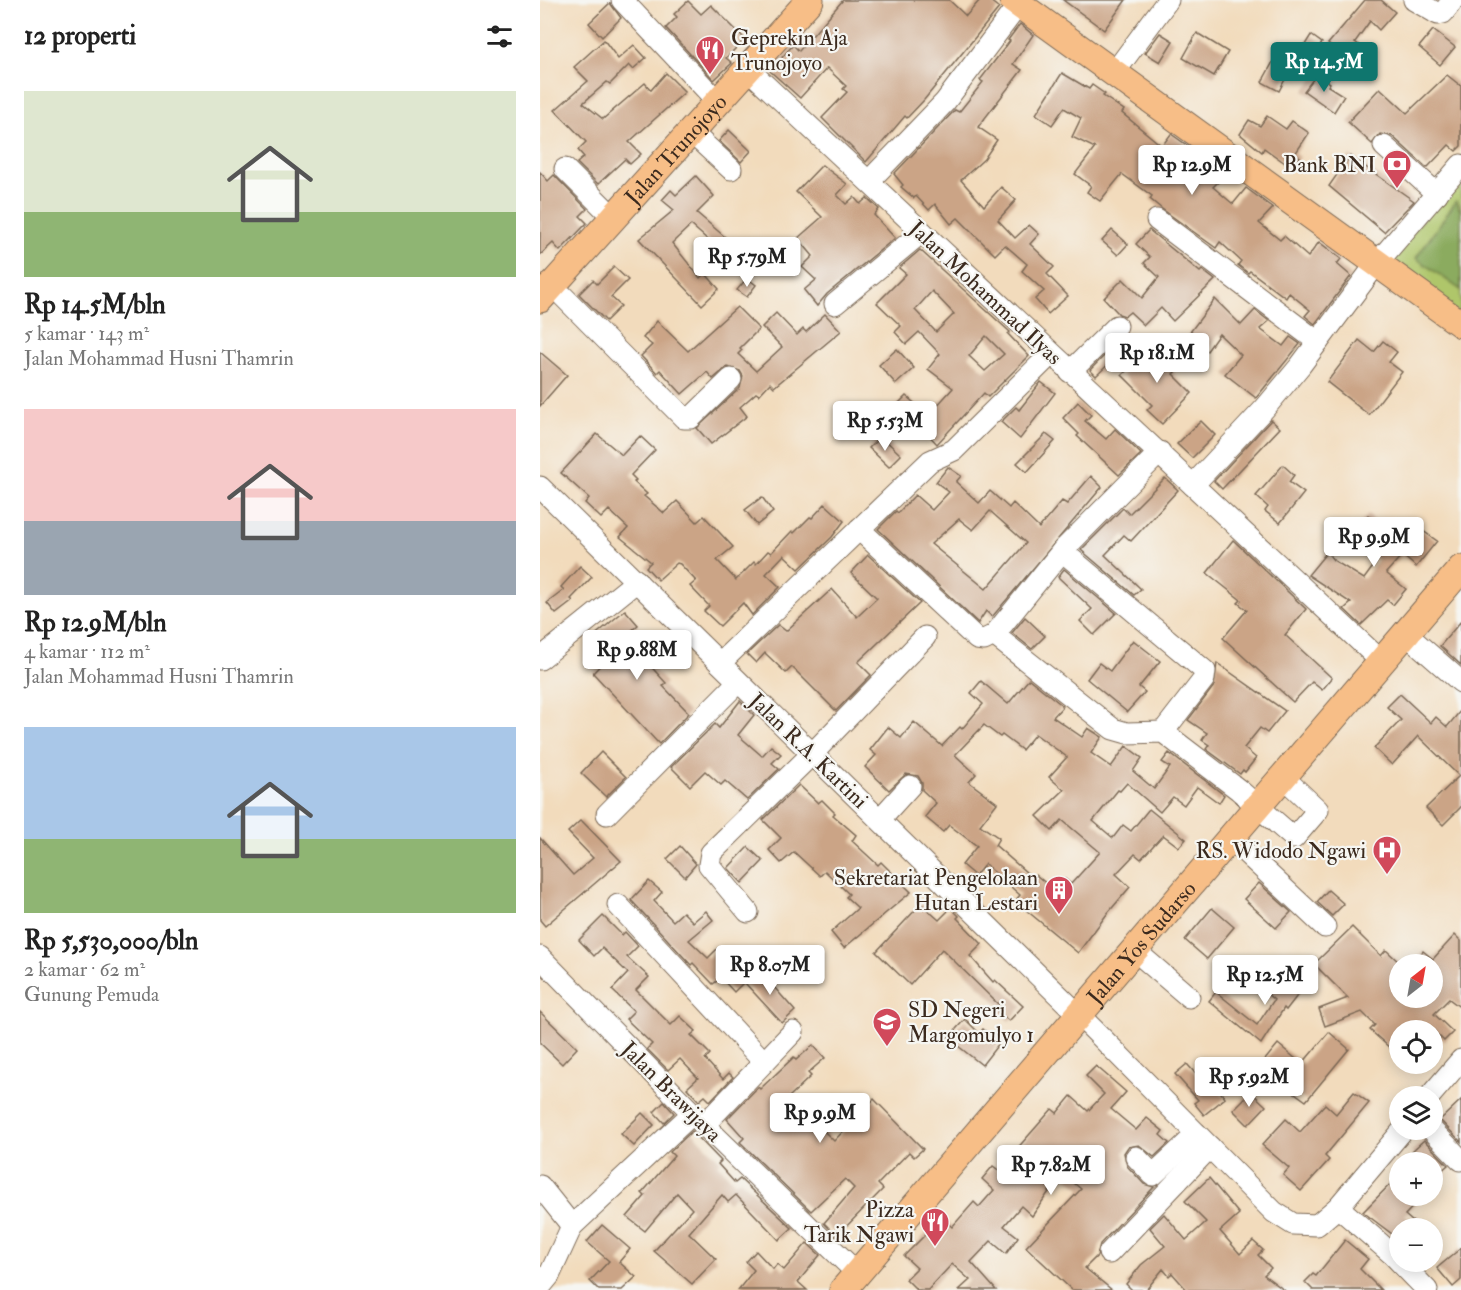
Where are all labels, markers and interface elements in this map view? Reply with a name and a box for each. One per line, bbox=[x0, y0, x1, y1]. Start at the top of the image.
text: 12 properti bbox=[24, 20, 136, 52]
icon: filters bbox=[483, 20, 516, 53]
place label: Geprekin Aja Trunojoyo bbox=[731, 24, 848, 77]
restaurant icon: Geprekin Aja Trunojoyo bbox=[694, 34, 726, 76]
pin: Rp 14.5M bbox=[1262, 42, 1386, 93]
text: Rp 14.5M bbox=[1285, 49, 1363, 74]
street label: Jalan Trunojoyo bbox=[618, 89, 733, 212]
icon: home bbox=[216, 130, 324, 238]
pin: Rp 12.9M bbox=[1130, 145, 1254, 196]
bank icon: Bank BNI bbox=[1381, 148, 1413, 190]
place label: Bank BNI bbox=[1283, 151, 1376, 179]
text: Rp 12.9M bbox=[1152, 152, 1232, 177]
street label: Jalan Mohammad Ilyas bbox=[902, 214, 1068, 371]
pin: Rp 5.79M bbox=[685, 237, 809, 288]
text: Rp 5.79M bbox=[708, 244, 786, 269]
text: Rp 14.5M/bln bbox=[24, 289, 166, 321]
text: 5 kamar · 143 m² bbox=[24, 321, 149, 346]
pin: Rp 18.1M bbox=[1095, 333, 1219, 384]
text: Rp 18.1M bbox=[1119, 340, 1195, 365]
text: Jalan Mohammad Husni Thamrin bbox=[24, 346, 294, 371]
pin: Rp 5.53M bbox=[823, 401, 947, 452]
text: Rp 5.53M bbox=[847, 408, 923, 433]
icon: home bbox=[216, 448, 324, 556]
pin: Rp 9.9M bbox=[1319, 517, 1429, 568]
text: Rp 9.9M bbox=[1338, 524, 1410, 549]
text: Rp 12.9M/bln bbox=[24, 607, 167, 639]
pin: Rp 9.88M bbox=[575, 630, 699, 681]
text: Rp 9.88M bbox=[597, 637, 677, 662]
text: 4 kamar · 112 m² bbox=[24, 639, 150, 664]
text: Jalan Mohammad Husni Thamrin bbox=[24, 664, 294, 689]
street label: Jalan R.A. Kartini bbox=[742, 686, 874, 815]
icon: home bbox=[216, 766, 324, 874]
hospital icon: RS. Widodo Ngawi bbox=[1371, 834, 1403, 876]
place label: RS. Widodo Ngawi bbox=[1195, 837, 1366, 865]
place label: Sekretariat Pengelolaan Hutan Lestari bbox=[834, 864, 1038, 917]
building icon: Sekretariat Pengelolaan Hutan Lestari bbox=[1043, 874, 1075, 916]
street label: Jalan Yos Sudarso bbox=[1081, 875, 1202, 1011]
text: Rp 5,530,000/bln bbox=[24, 925, 198, 957]
pin: Rp 8.07M bbox=[708, 945, 832, 996]
text: Rp 8.07M bbox=[730, 952, 810, 977]
north arrow bbox=[1389, 954, 1443, 1008]
map controls bbox=[1389, 954, 1443, 1272]
pin: Rp 12.5M bbox=[1203, 955, 1327, 1006]
text: 2 kamar · 62 m² bbox=[24, 957, 145, 982]
text: Rp 12.5M bbox=[1226, 962, 1304, 987]
text: Gunung Pemuda bbox=[24, 982, 159, 1007]
place label: SD Negeri Margomulyo 1 bbox=[908, 996, 1034, 1049]
school or university icon: SD Negeri Margomulyo 1 bbox=[871, 1006, 903, 1048]
button: locate bbox=[1389, 1020, 1443, 1074]
street label: Jalan Brawijaya bbox=[614, 1035, 728, 1149]
pin: Rp 5.92M bbox=[1187, 1057, 1311, 1108]
text: Rp 5.92M bbox=[1209, 1064, 1289, 1089]
button: layers bbox=[1389, 1086, 1443, 1140]
pin: Rp 9.9M bbox=[765, 1093, 875, 1144]
text: Rp 9.9M bbox=[784, 1100, 856, 1125]
pin: Rp 7.82M bbox=[989, 1145, 1113, 1196]
text: Rp 7.82M bbox=[1011, 1152, 1091, 1177]
button: + bbox=[1389, 1152, 1443, 1206]
place label: Pizza Tarik Ngawi bbox=[804, 1196, 915, 1249]
restaurant icon: Pizza Tarik Ngawi bbox=[919, 1206, 951, 1248]
button: − bbox=[1389, 1218, 1443, 1272]

